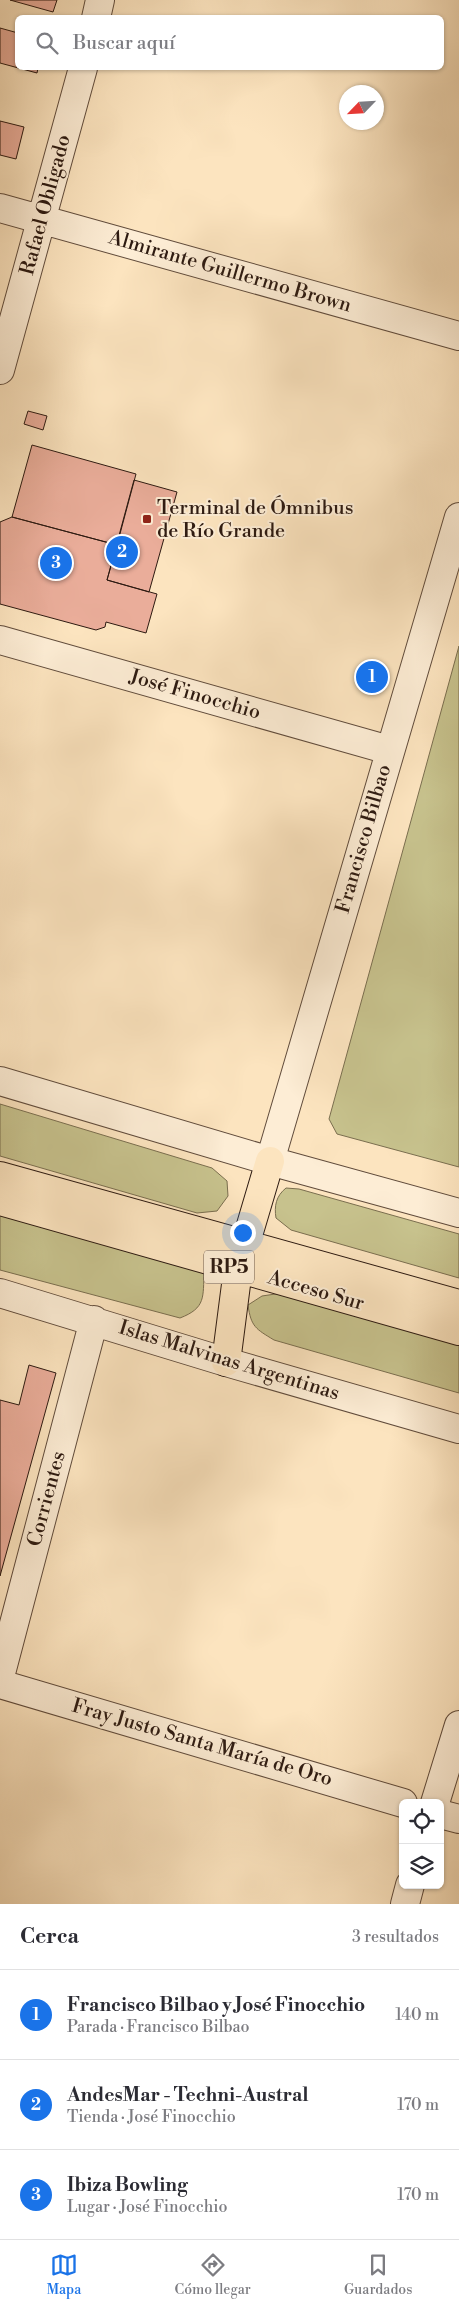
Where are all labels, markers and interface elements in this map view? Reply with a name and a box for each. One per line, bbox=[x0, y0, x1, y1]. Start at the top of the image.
search box bbox=[15, 15, 444, 70]
icon: search bbox=[33, 29, 61, 57]
text: Buscar aquí bbox=[73, 31, 175, 55]
north arrow bbox=[339, 85, 384, 130]
street label: Rafael Obligado bbox=[15, 132, 77, 278]
street label: Almirante Guillermo Brown bbox=[105, 225, 354, 319]
place label: Terminal de Ómnibus de Río Grande bbox=[157, 495, 353, 544]
marker: Terminal de Ómnibus de Río Grande bbox=[141, 513, 153, 525]
pin: 2 bbox=[106, 533, 138, 571]
pin: 3 bbox=[40, 544, 72, 582]
pin: 1 bbox=[356, 658, 388, 696]
street label: José Finocchio bbox=[126, 664, 263, 726]
street label: Francisco Bilbao bbox=[331, 762, 397, 916]
your location bbox=[230, 1220, 256, 1246]
road number: RP5 bbox=[204, 1250, 254, 1284]
street label: Acceso Sur bbox=[264, 1265, 367, 1317]
street label: Islas Malvinas Argentinas bbox=[116, 1316, 342, 1406]
street label: Corrientes bbox=[22, 1449, 72, 1549]
street label: Fray Justo Santa María de Oro bbox=[69, 1694, 335, 1792]
map controls bbox=[399, 1799, 444, 1889]
button: locate bbox=[399, 1799, 444, 1844]
button: layers bbox=[399, 1844, 444, 1889]
text: Cerca bbox=[20, 1924, 79, 1950]
text: 3 resultados bbox=[352, 1927, 439, 1947]
text: Francisco Bilbao y José Finocchio bbox=[67, 1993, 365, 2017]
text: 1 bbox=[32, 2005, 40, 2025]
text: 140 m bbox=[395, 2005, 439, 2025]
text: Parada · Francisco Bilbao bbox=[67, 2017, 250, 2037]
text: AndesMar - Techni-Austral bbox=[67, 2083, 309, 2107]
text: 2 bbox=[31, 2095, 41, 2115]
text: 170 m bbox=[397, 2095, 439, 2115]
text: Tienda · José Finocchio bbox=[67, 2107, 236, 2127]
text: Ibiza Bowling bbox=[67, 2173, 188, 2197]
text: 3 bbox=[31, 2185, 41, 2205]
text: 170 m bbox=[397, 2185, 439, 2205]
text: Lugar · José Finocchio bbox=[67, 2197, 227, 2217]
tab: Mapa bbox=[47, 2251, 81, 2299]
tab: Cómo llegar bbox=[175, 2251, 251, 2299]
tab: Guardados bbox=[344, 2251, 412, 2299]

